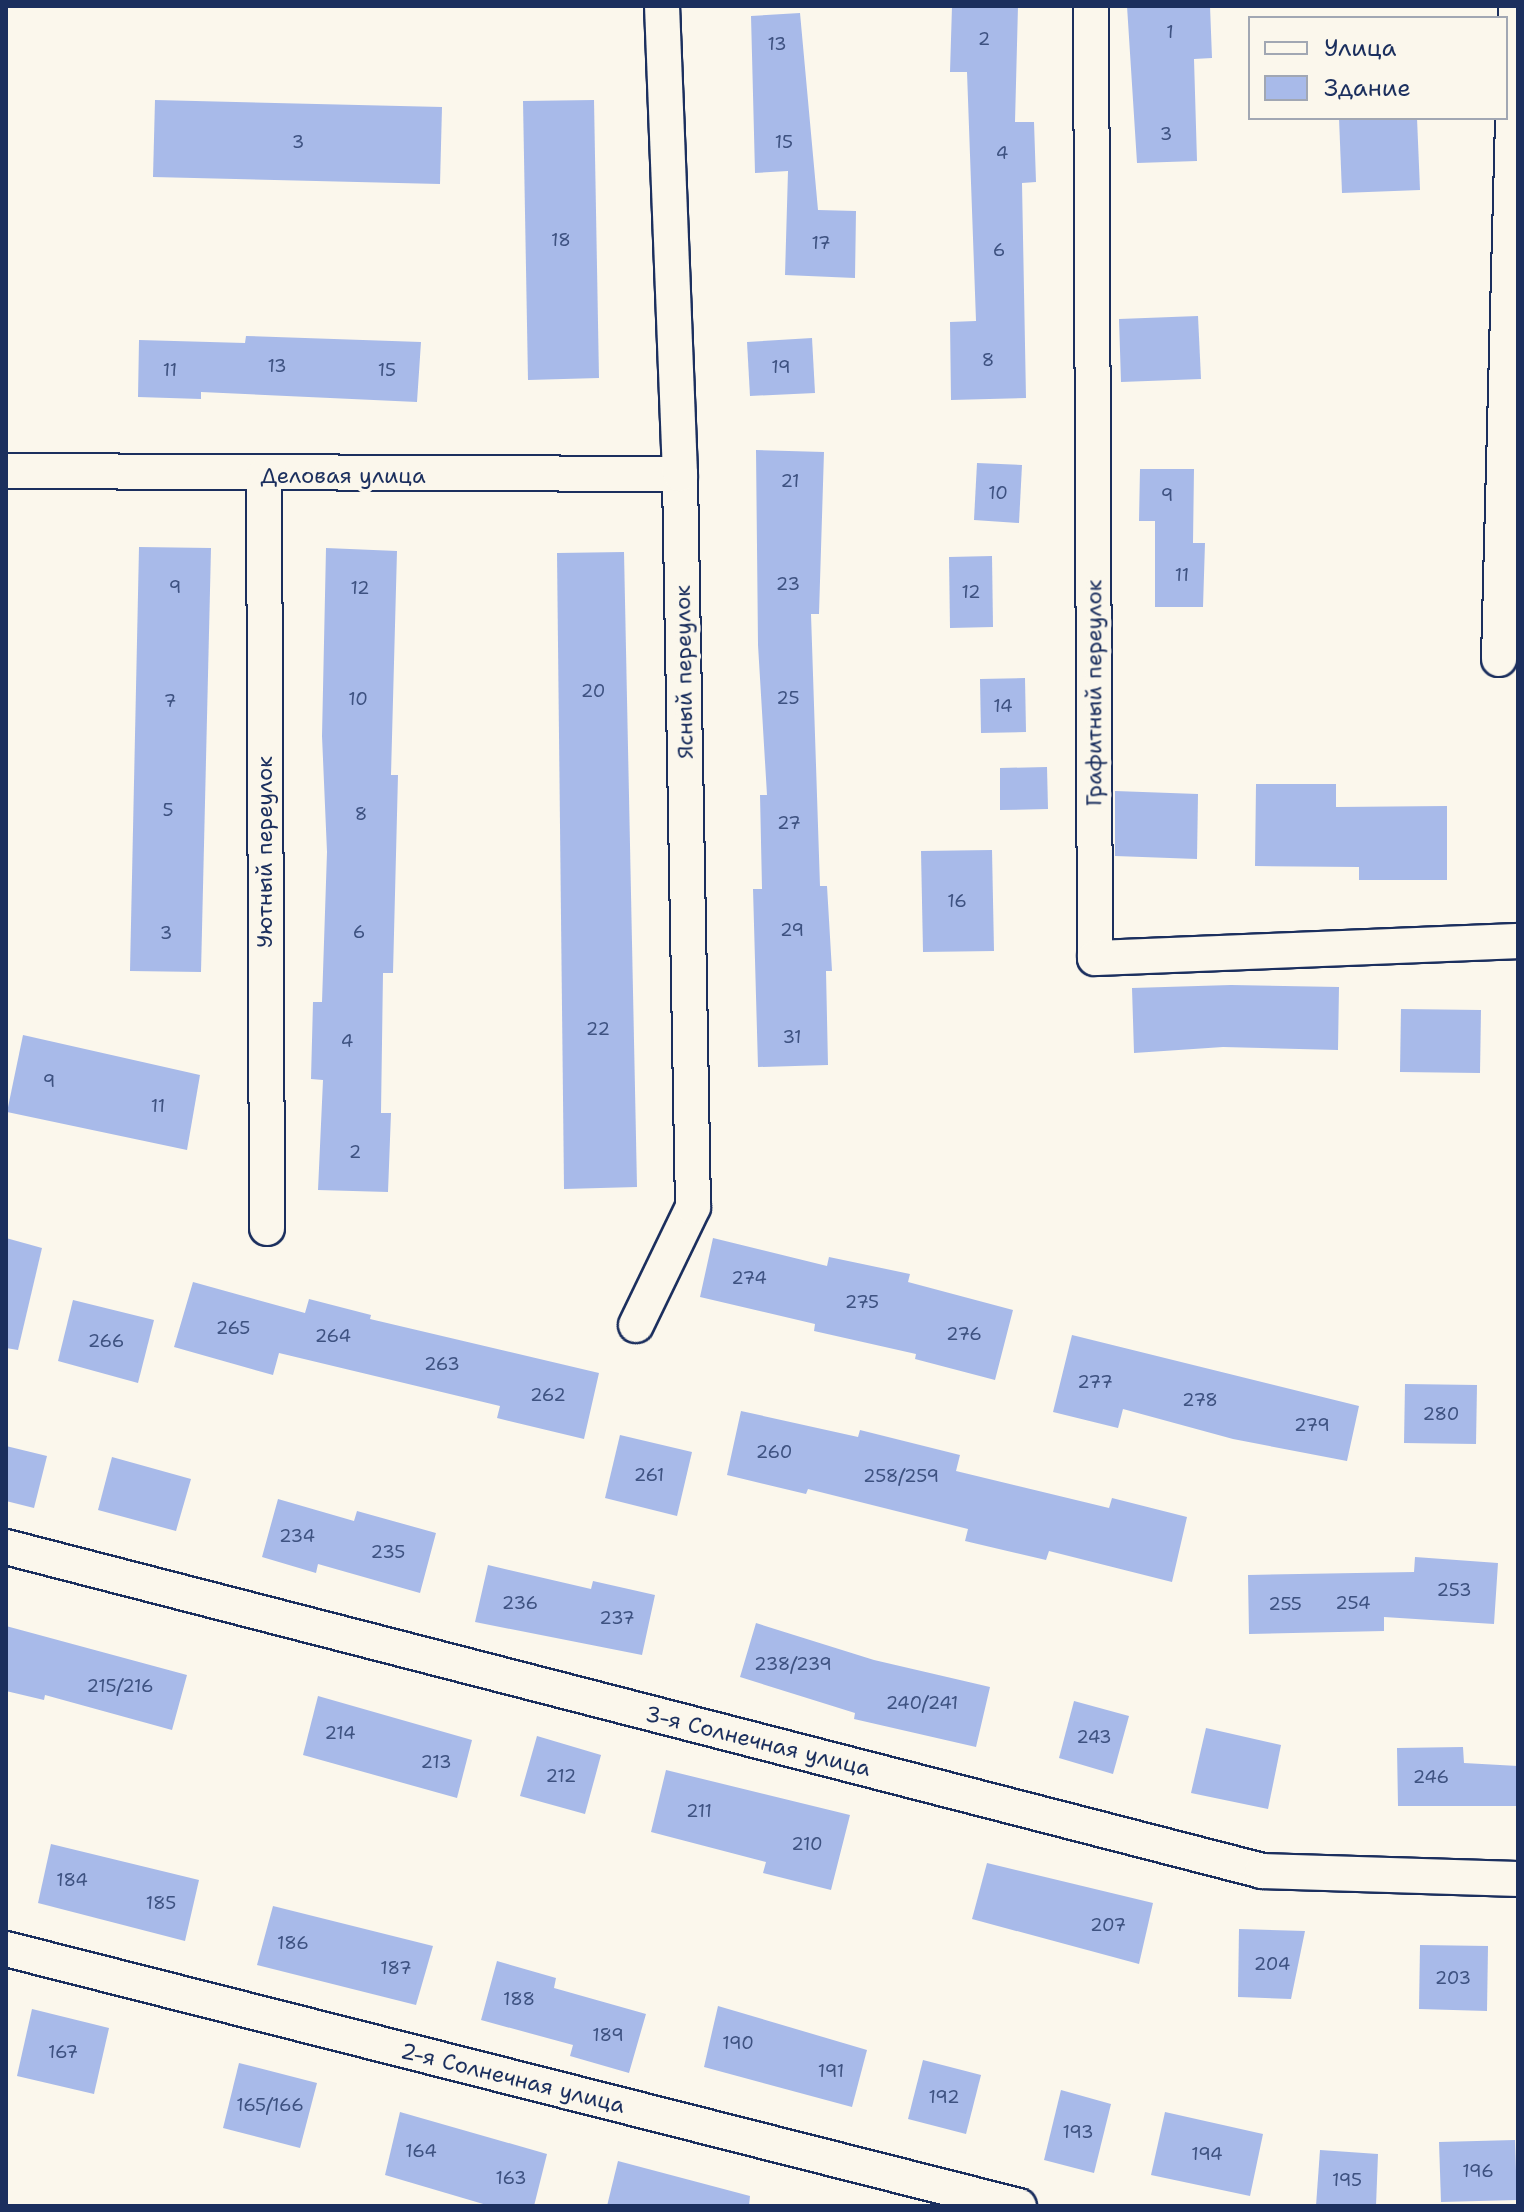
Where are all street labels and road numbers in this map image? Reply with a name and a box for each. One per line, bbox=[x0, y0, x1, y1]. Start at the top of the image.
street label: Деловая улица bbox=[260, 463, 426, 489]
street label: Графитный переулок bbox=[1081, 580, 1107, 806]
street label: Ясный переулок bbox=[669, 585, 699, 759]
street label: Уютный переулок bbox=[252, 756, 278, 948]
street label: 3-я Солнечная улица bbox=[643, 1700, 873, 1782]
street label: 2-я Солнечная улица bbox=[398, 2037, 628, 2119]

